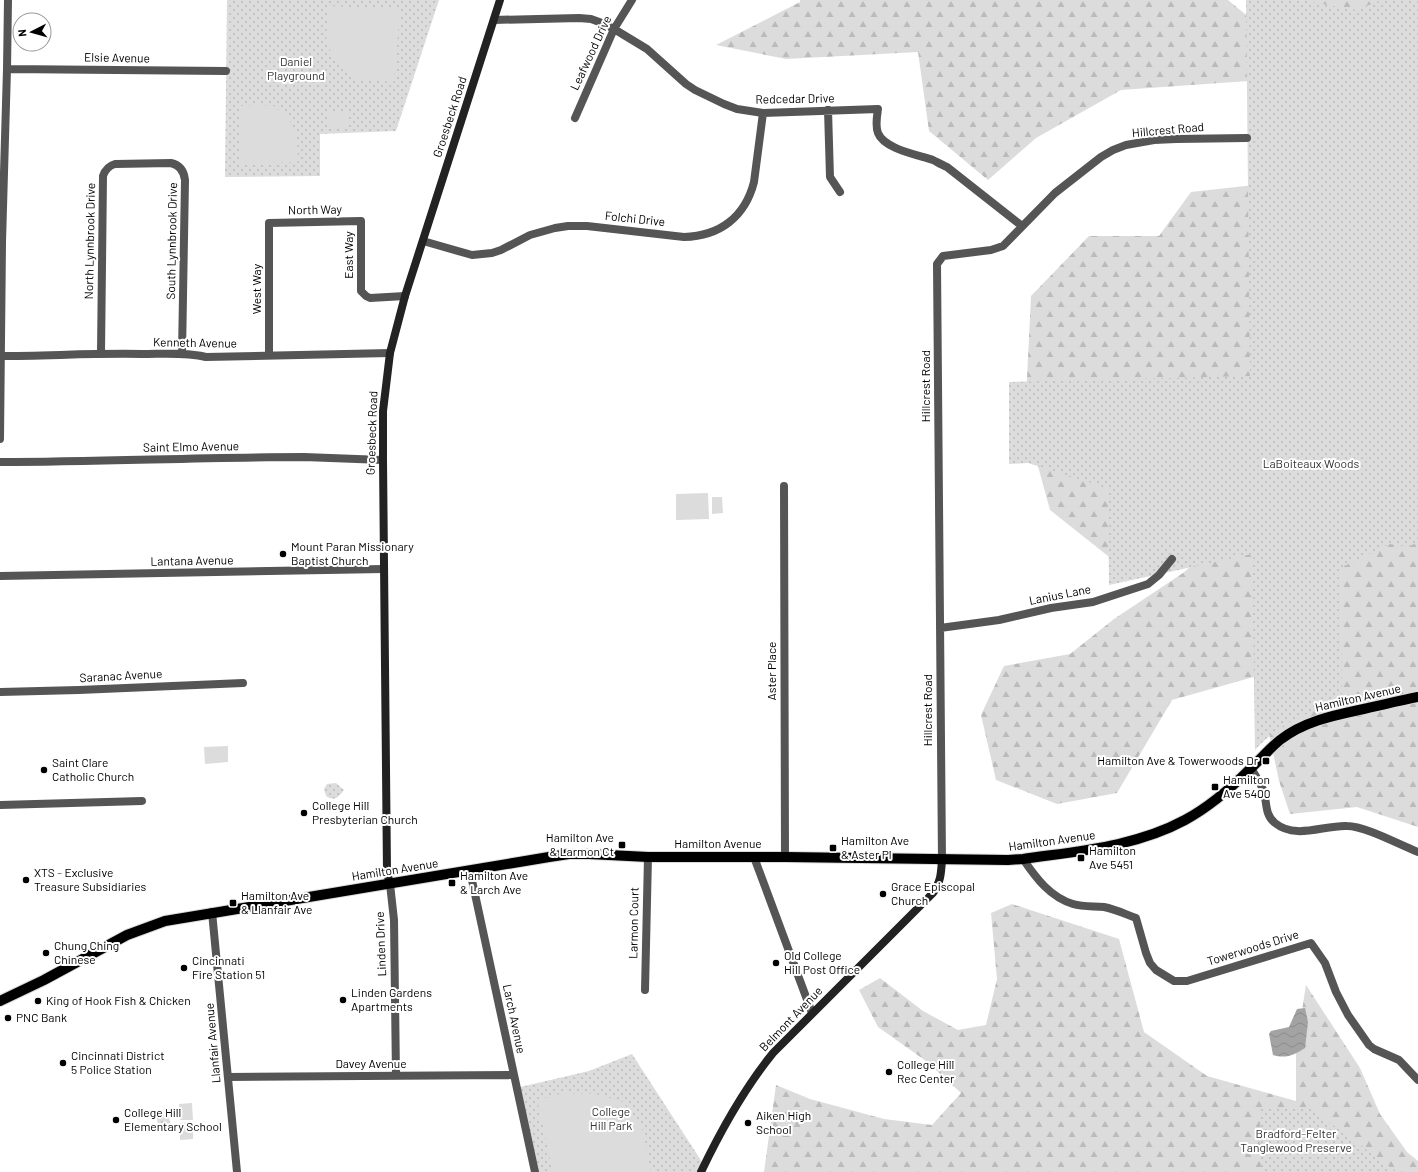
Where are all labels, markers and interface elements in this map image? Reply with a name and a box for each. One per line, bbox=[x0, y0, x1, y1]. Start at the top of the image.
north arrow bbox=[12, 12, 52, 52]
street label: Leafwood Drive bbox=[567, 13, 613, 92]
text: N bbox=[15, 29, 28, 37]
street label: Elsie Avenue bbox=[84, 49, 150, 65]
park label: Daniel Playground bbox=[267, 54, 325, 82]
street label: Groesbeck Road bbox=[429, 74, 469, 159]
street label: Redcedar Drive bbox=[755, 90, 835, 106]
street label: Hillcrest Road bbox=[1131, 119, 1205, 139]
street label: South Lynnbrook Drive bbox=[163, 182, 179, 300]
street label: North Lynnbrook Drive bbox=[81, 183, 97, 299]
street label: North Way bbox=[288, 202, 343, 216]
street label: Folchi Drive bbox=[604, 208, 666, 228]
street label: East Way bbox=[341, 231, 355, 279]
street label: West Way bbox=[249, 263, 263, 314]
street label: Kenneth Avenue bbox=[153, 334, 237, 350]
street label: Hillcrest Road bbox=[918, 350, 932, 422]
street label: Groesbeck Road bbox=[363, 391, 379, 475]
street label: Saint Elmo Avenue bbox=[143, 438, 239, 454]
park label: LaBoiteaux Woods bbox=[1263, 456, 1360, 470]
place label: Mount Paran Missionary Baptist Church bbox=[291, 539, 414, 567]
marker: Mount Paran Missionary Baptist Church bbox=[278, 549, 288, 559]
street label: Lantana Avenue bbox=[150, 552, 234, 568]
street label: Lanius Lane bbox=[1028, 581, 1092, 607]
street label: Aster Place bbox=[764, 642, 778, 701]
street label: Saranac Avenue bbox=[79, 666, 163, 684]
street label: Hillcrest Road bbox=[920, 674, 934, 746]
street label: Hamilton Avenue bbox=[1314, 680, 1402, 714]
place label: Hamilton Ave & Towerwoods Dr bbox=[1097, 753, 1259, 767]
place label: Saint Clare Catholic Church bbox=[52, 755, 134, 783]
marker: Hamilton Ave & Towerwoods Dr bbox=[1261, 756, 1271, 766]
marker: Saint Clare Catholic Church bbox=[39, 765, 49, 775]
place label: Hamilton Ave 5400 bbox=[1223, 772, 1271, 800]
marker: Hamilton Ave 5400 bbox=[1210, 782, 1220, 792]
place label: College Hill Presbyterian Church bbox=[312, 798, 418, 826]
marker: College Hill Presbyterian Church bbox=[299, 808, 309, 818]
street label: Hamilton Avenue bbox=[1008, 827, 1096, 853]
place label: Hamilton Ave & Larmon Ct bbox=[546, 830, 614, 858]
place label: Hamilton Ave & Aster Pl bbox=[841, 833, 909, 861]
street label: Hamilton Avenue bbox=[674, 836, 762, 850]
marker: Hamilton Ave & Larmon Ct bbox=[617, 840, 627, 850]
marker: Hamilton Ave & Aster Pl bbox=[828, 843, 838, 853]
place label: Hamilton Ave 5451 bbox=[1089, 843, 1136, 871]
marker: Hamilton Ave 5451 bbox=[1076, 853, 1086, 863]
street label: Hamilton Avenue bbox=[351, 855, 439, 883]
place label: XTS - Exclusive Treasure Subsidiaries bbox=[34, 865, 147, 893]
place label: Hamilton Ave & Larch Ave bbox=[460, 868, 528, 896]
marker: XTS - Exclusive Treasure Subsidiaries bbox=[21, 875, 31, 885]
marker: Hamilton Ave & Larch Ave bbox=[447, 878, 457, 888]
place label: Grace Episcopal Church bbox=[891, 879, 975, 907]
street label: Larmon Court bbox=[625, 887, 641, 959]
place label: Hamilton Ave & Llanfair Ave bbox=[241, 888, 312, 916]
marker: Grace Episcopal Church bbox=[878, 889, 888, 899]
marker: Hamilton Ave & Llanfair Ave bbox=[228, 898, 238, 908]
street label: Linden Drive bbox=[372, 911, 388, 977]
street label: Towerwoods Drive bbox=[1205, 926, 1300, 968]
place label: Chung Ching Chinese bbox=[54, 938, 119, 966]
marker: Chung Ching Chinese bbox=[41, 948, 51, 958]
place label: Old College Hill Post Office bbox=[784, 948, 860, 976]
place label: Cincinnati Fire Station 51 bbox=[192, 953, 265, 981]
marker: Old College Hill Post Office bbox=[771, 958, 781, 968]
marker: Cincinnati Fire Station 51 bbox=[179, 963, 189, 973]
street label: Larch Avenue bbox=[501, 983, 529, 1055]
street label: Belmont Avenue bbox=[756, 983, 825, 1054]
place label: Linden Gardens Apartments bbox=[351, 985, 432, 1013]
place label: King of Hook Fish & Chicken bbox=[46, 993, 191, 1007]
marker: Linden Gardens Apartments bbox=[338, 995, 348, 1005]
marker: King of Hook Fish & Chicken bbox=[33, 996, 43, 1006]
street label: Llanfair Avenue bbox=[202, 1002, 222, 1084]
place label: PNC Bank bbox=[16, 1010, 67, 1024]
marker: PNC Bank bbox=[3, 1013, 13, 1023]
place label: Cincinnati District 5 Police Station bbox=[71, 1048, 165, 1076]
street label: Davey Avenue bbox=[335, 1056, 407, 1070]
place label: College Hill Rec Center bbox=[897, 1057, 955, 1085]
marker: Cincinnati District 5 Police Station bbox=[58, 1058, 68, 1068]
marker: College Hill Rec Center bbox=[884, 1067, 894, 1077]
park label: College Hill Park bbox=[590, 1104, 632, 1132]
place label: College Hill Elementary School bbox=[124, 1105, 222, 1133]
place label: Aiken High School bbox=[756, 1108, 811, 1136]
marker: College Hill Elementary School bbox=[111, 1115, 121, 1125]
marker: Aiken High School bbox=[743, 1118, 753, 1128]
park label: Bradford-Felter Tanglewood Preserve bbox=[1240, 1126, 1352, 1154]

